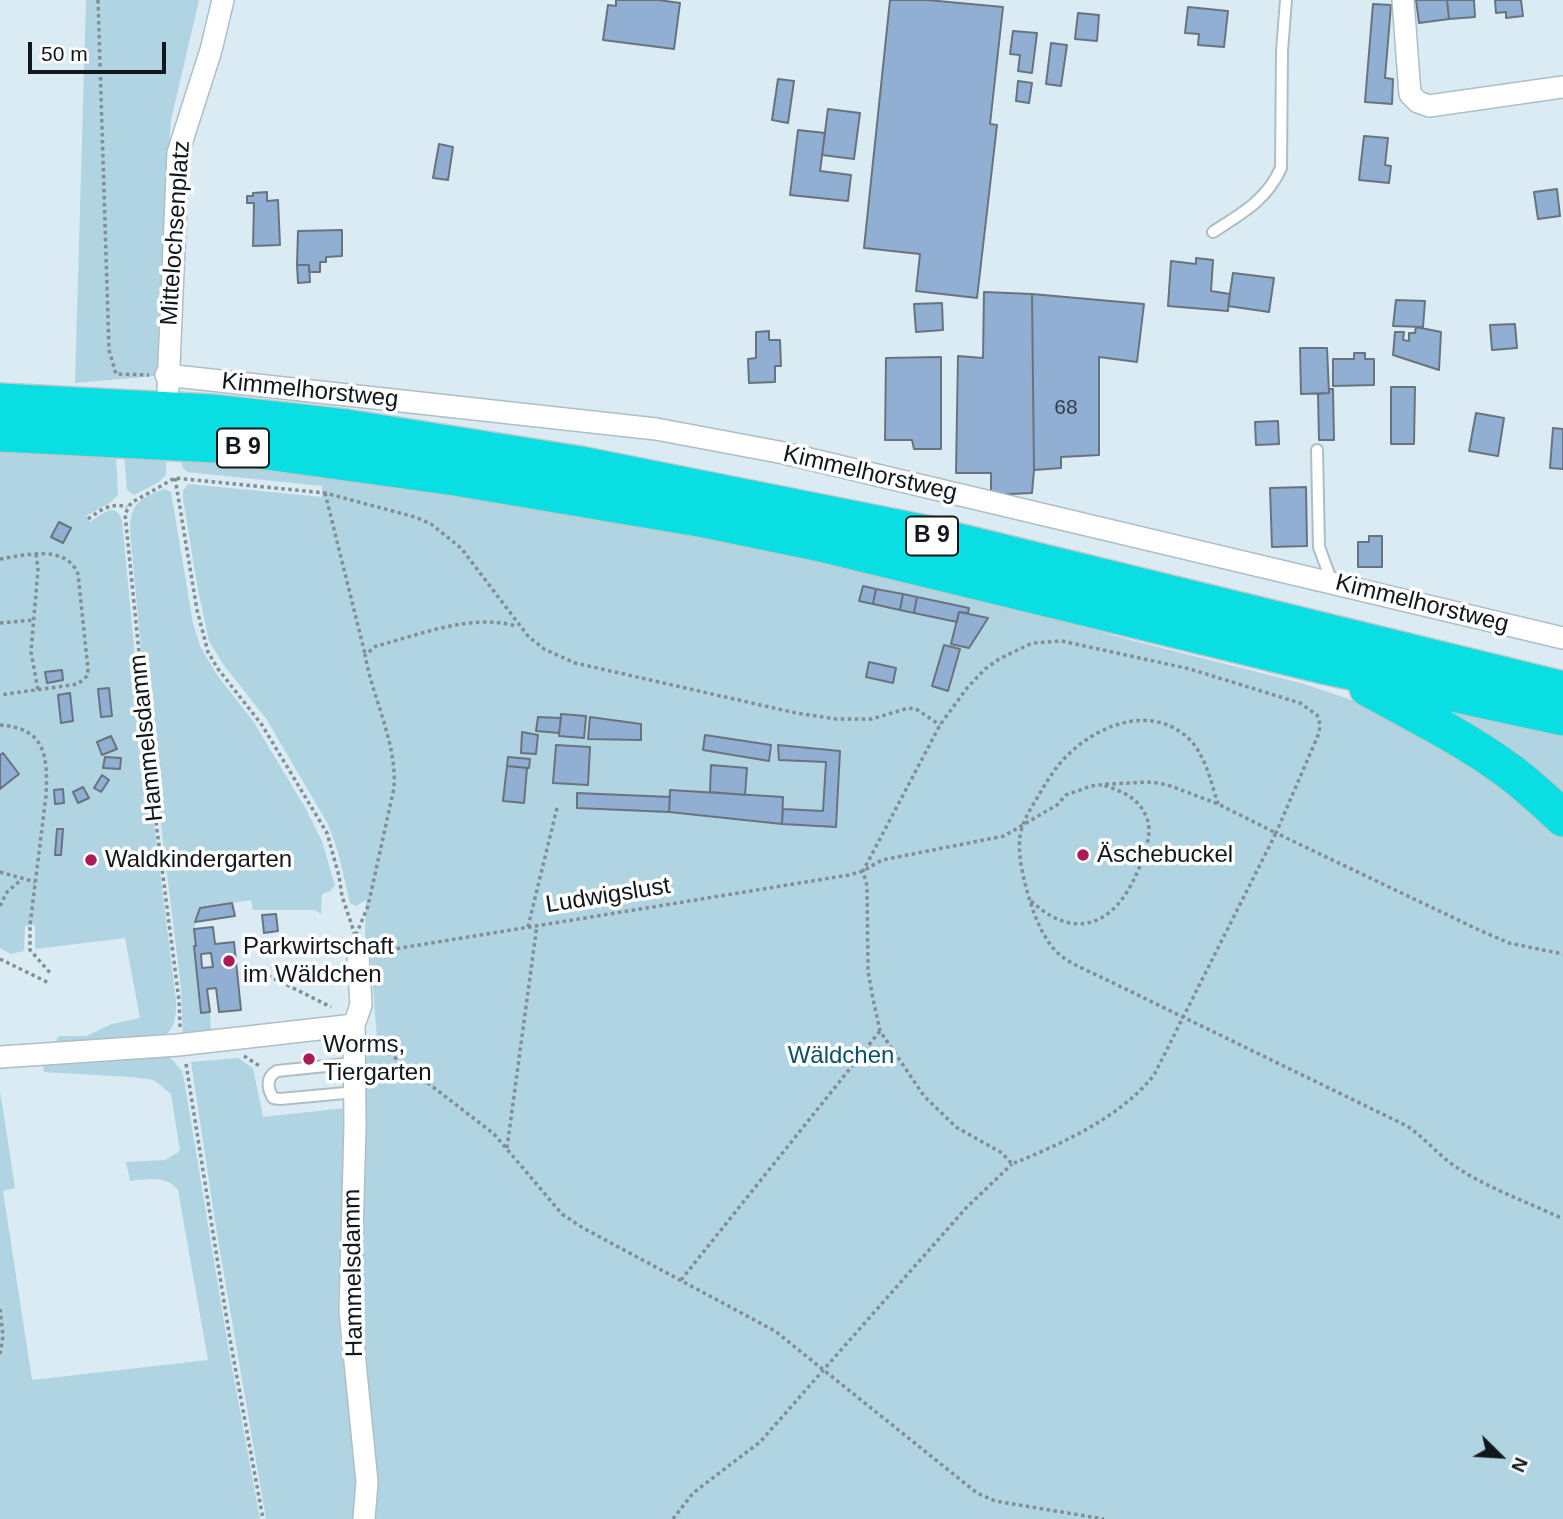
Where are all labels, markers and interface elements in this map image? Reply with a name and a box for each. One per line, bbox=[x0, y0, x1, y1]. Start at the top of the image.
scale bar bbox=[32, 28, 170, 72]
text: 50 m bbox=[41, 42, 88, 65]
street label: Mittelochsenplatz bbox=[155, 140, 197, 326]
street label: Kimmelhorstweg bbox=[220, 367, 400, 415]
house number: 68 bbox=[1054, 395, 1078, 421]
road number: B 9 bbox=[217, 428, 269, 468]
street label: Kimmelhorstweg bbox=[780, 440, 960, 508]
road number: B 9 bbox=[906, 516, 958, 556]
street label: Kimmelhorstweg bbox=[1332, 569, 1512, 639]
street label: Hammelsdamm bbox=[124, 653, 170, 823]
place label: Äschebuckel bbox=[1097, 841, 1233, 869]
place label: Waldkindergarten bbox=[105, 846, 292, 874]
marker: Äschebuckel bbox=[1075, 847, 1091, 863]
marker: Waldkindergarten bbox=[83, 852, 99, 868]
street label: Ludwigslust bbox=[544, 872, 672, 920]
place label: Parkwirtschaft im Wäldchen bbox=[243, 933, 394, 989]
marker: Parkwirtschaft im Wäldchen bbox=[221, 953, 237, 969]
place label: Worms, Tiergarten bbox=[323, 1031, 431, 1087]
park label: Wäldchen bbox=[788, 1042, 894, 1070]
marker: Worms, Tiergarten bbox=[301, 1051, 317, 1067]
street label: Hammelsdamm bbox=[338, 1189, 370, 1357]
north arrow bbox=[1465, 1421, 1535, 1491]
text: N bbox=[1507, 1454, 1532, 1475]

